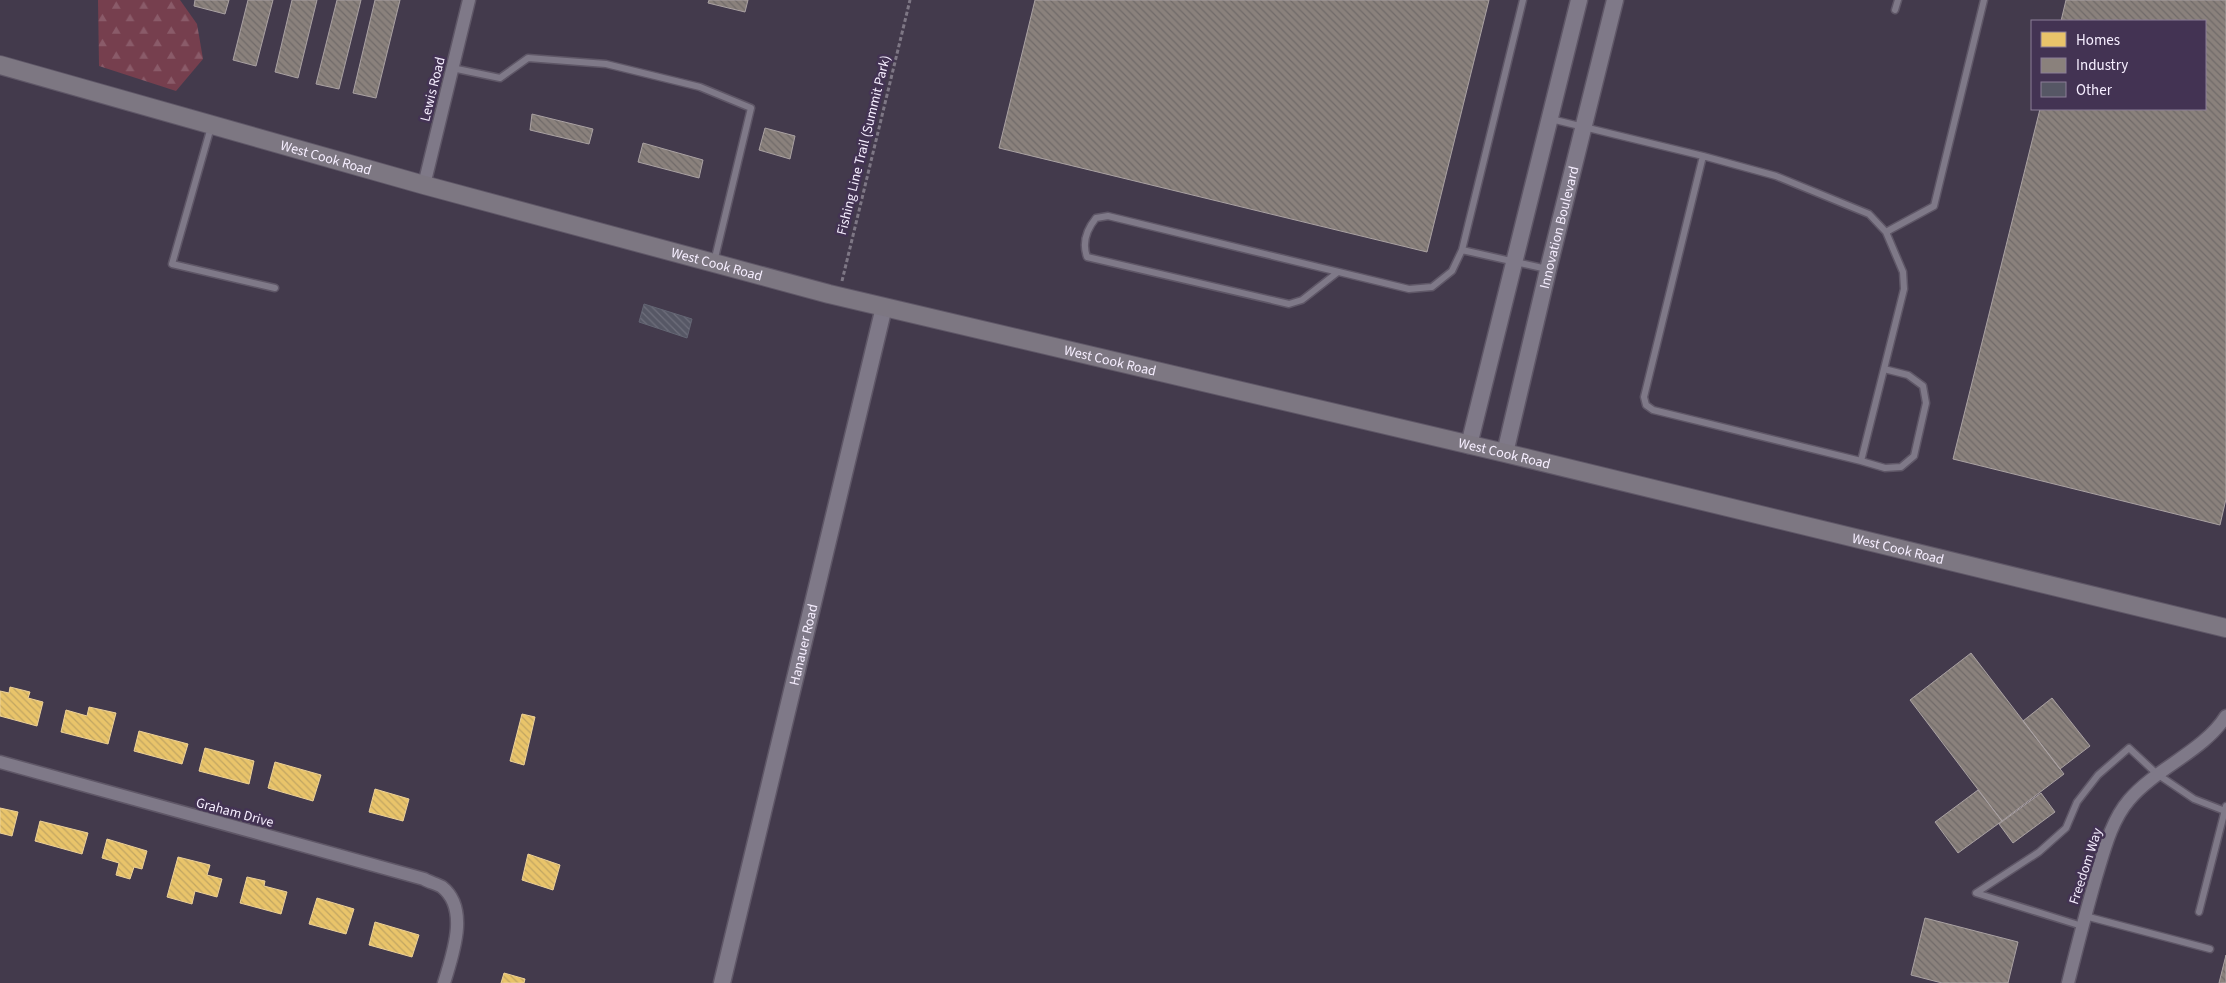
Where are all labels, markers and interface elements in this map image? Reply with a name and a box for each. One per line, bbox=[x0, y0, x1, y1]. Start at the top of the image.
legend bbox=[2031, 20, 2206, 110]
text: Homes bbox=[2076, 30, 2120, 51]
street label: Fishing Line Trail (Summit Park) bbox=[832, 53, 896, 237]
street label: Lewis Road bbox=[415, 55, 451, 124]
text: Industry bbox=[2076, 55, 2128, 76]
text: Other bbox=[2076, 80, 2113, 101]
street label: West Cook Road bbox=[278, 136, 374, 181]
street label: Innovation Boulevard bbox=[1535, 164, 1584, 291]
street label: West Cook Road bbox=[669, 243, 765, 287]
street label: West Cook Road bbox=[1062, 341, 1158, 382]
street label: West Cook Road bbox=[1456, 433, 1552, 475]
street label: West Cook Road bbox=[1850, 529, 1946, 570]
street label: Hanauer Road bbox=[785, 602, 823, 688]
street label: Graham Drive bbox=[194, 793, 276, 833]
street label: Freedom Way bbox=[2064, 825, 2108, 907]

